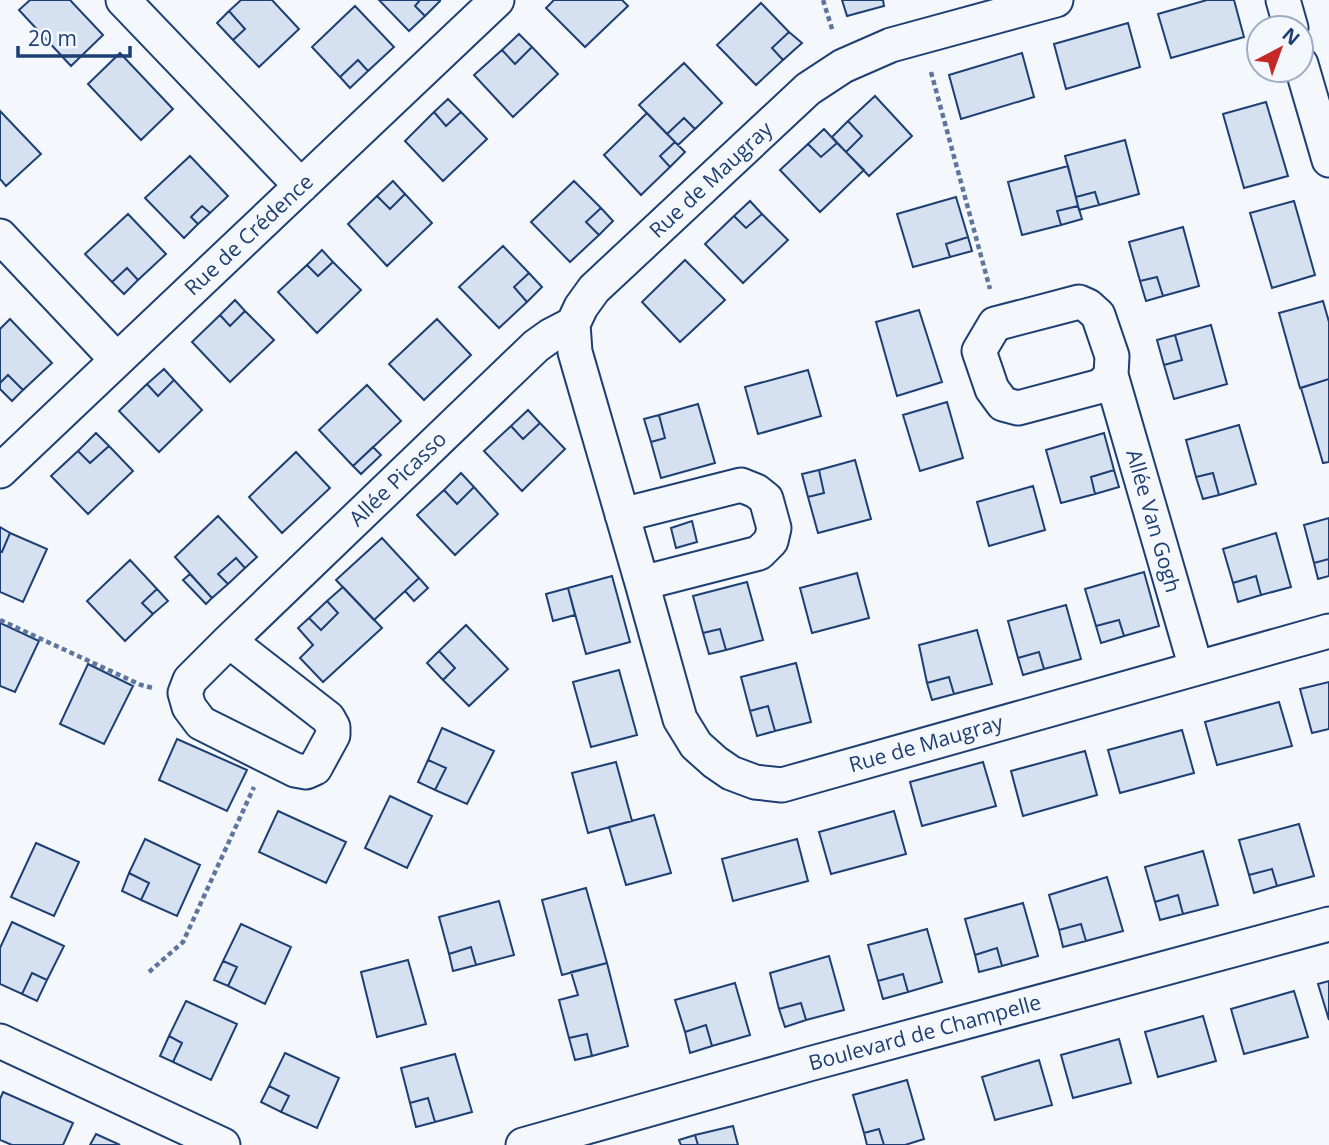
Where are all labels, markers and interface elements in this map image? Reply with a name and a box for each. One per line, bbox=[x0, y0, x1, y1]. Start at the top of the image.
scale bar bbox=[18, 14, 130, 58]
north arrow bbox=[1245, 14, 1315, 84]
text: N bbox=[1277, 21, 1306, 51]
text: 20 m bbox=[28, 24, 77, 52]
street label: Rue de Maugray bbox=[643, 115, 778, 244]
street label: Rue de Crédence bbox=[178, 167, 319, 301]
street label: Allée Picasso bbox=[343, 425, 452, 532]
street label: Allée Van Gogh bbox=[1120, 446, 1188, 596]
street label: Rue de Maugray bbox=[846, 708, 1006, 778]
street label: Boulevard de Champelle bbox=[805, 988, 1044, 1077]

